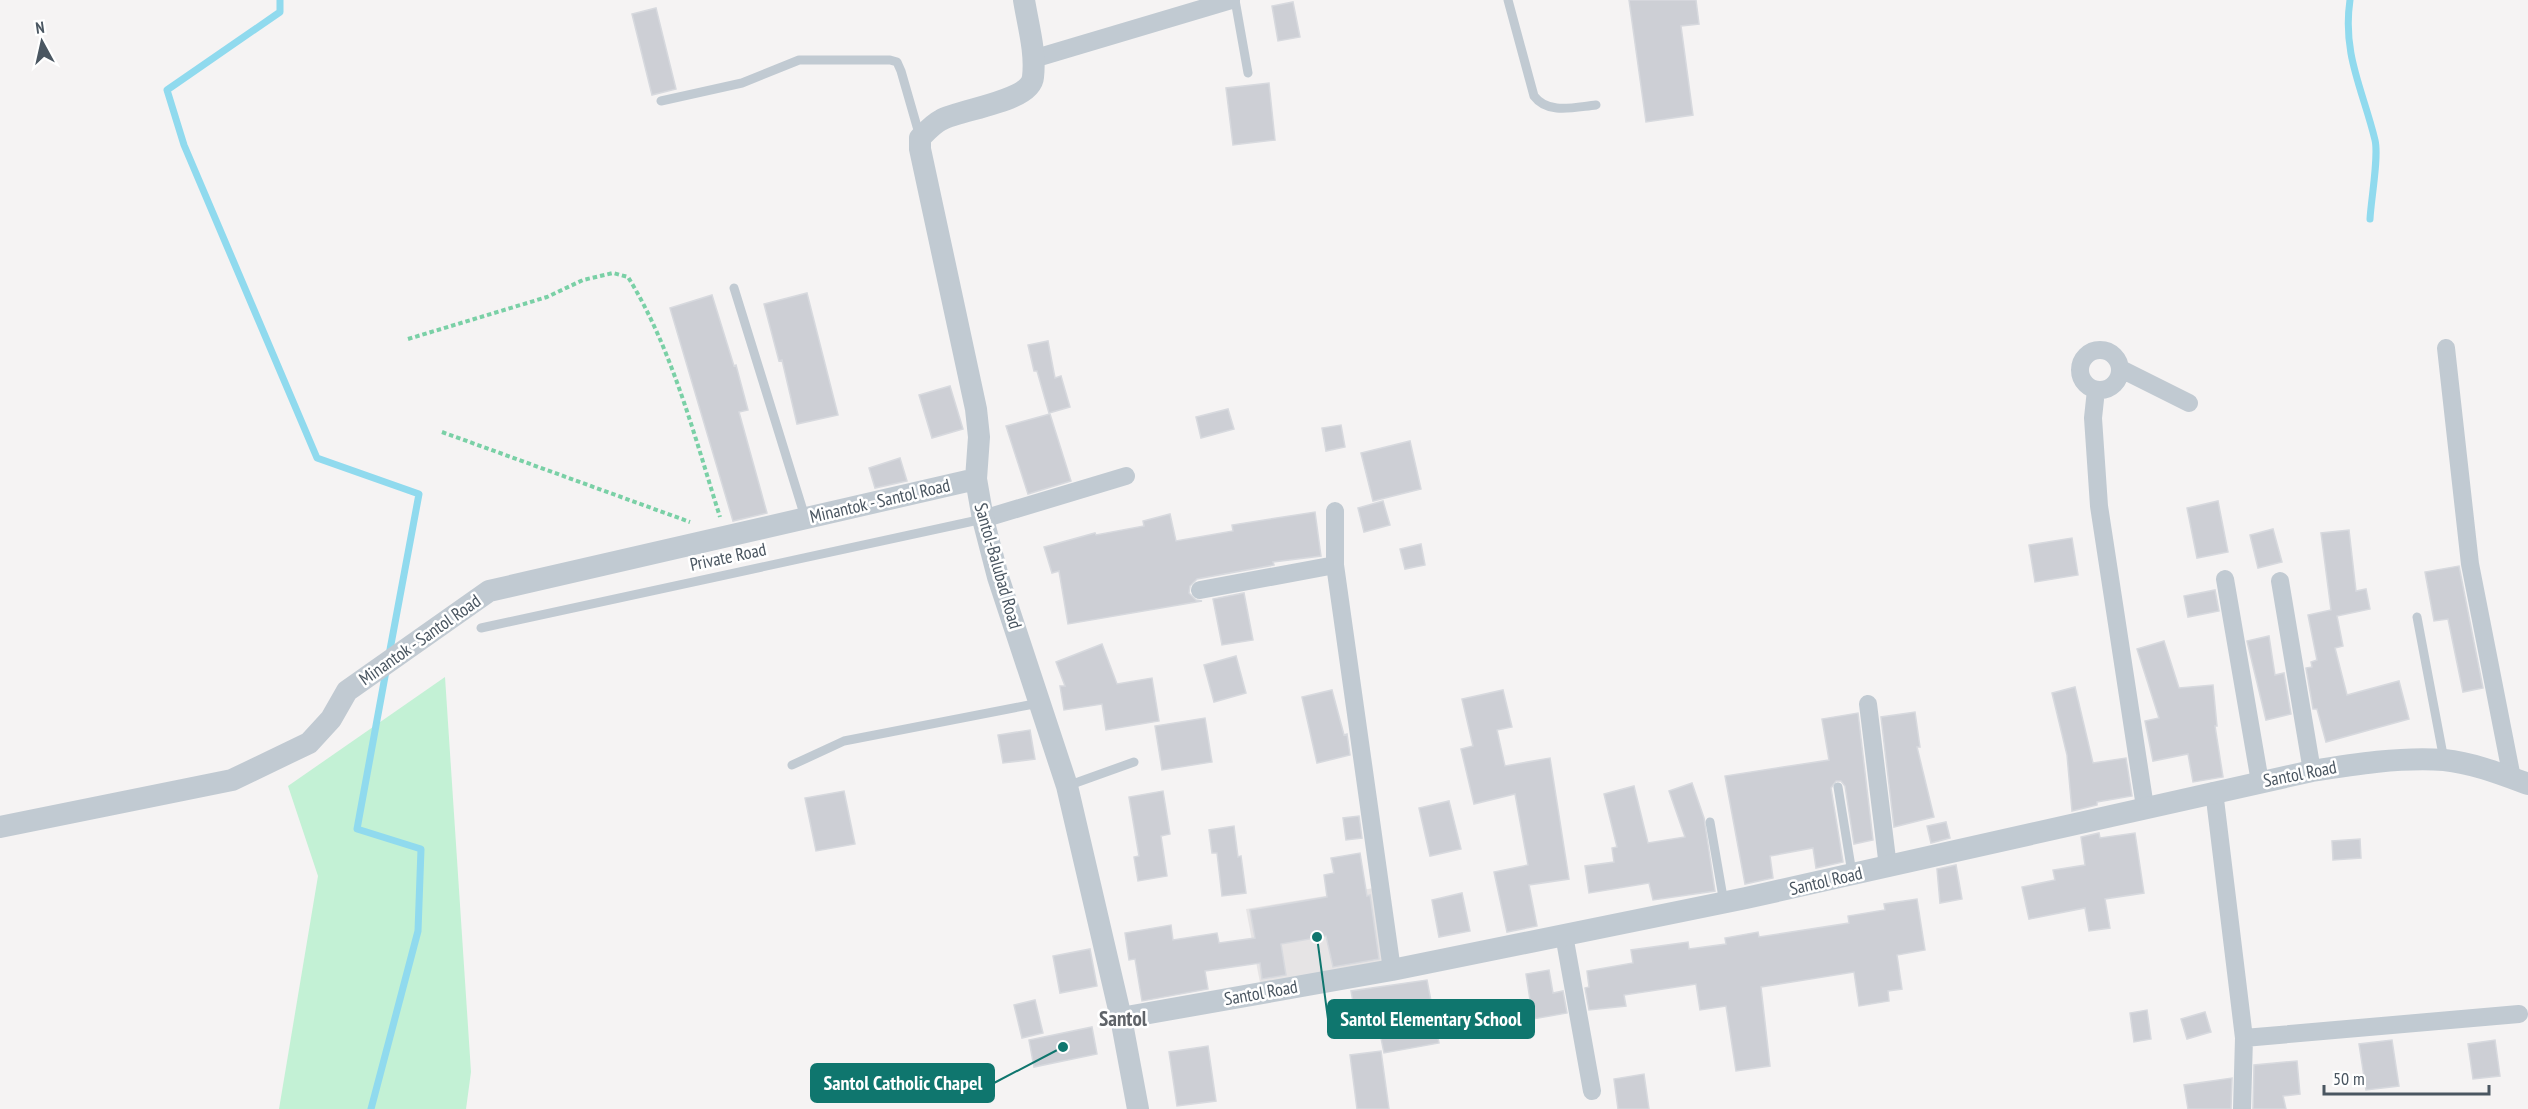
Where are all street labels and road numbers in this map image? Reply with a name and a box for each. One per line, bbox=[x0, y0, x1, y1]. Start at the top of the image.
street label: Minantok - Santol Road bbox=[808, 473, 952, 528]
street label: Santol-Balubad Road bbox=[970, 500, 1027, 631]
street label: Private Road bbox=[688, 537, 768, 576]
street label: Minantok - Santol Road bbox=[354, 589, 485, 690]
street label: Santol Road bbox=[2261, 755, 2338, 792]
street label: Santol Road bbox=[1787, 861, 1865, 900]
street label: Santol Road bbox=[1222, 975, 1299, 1010]

